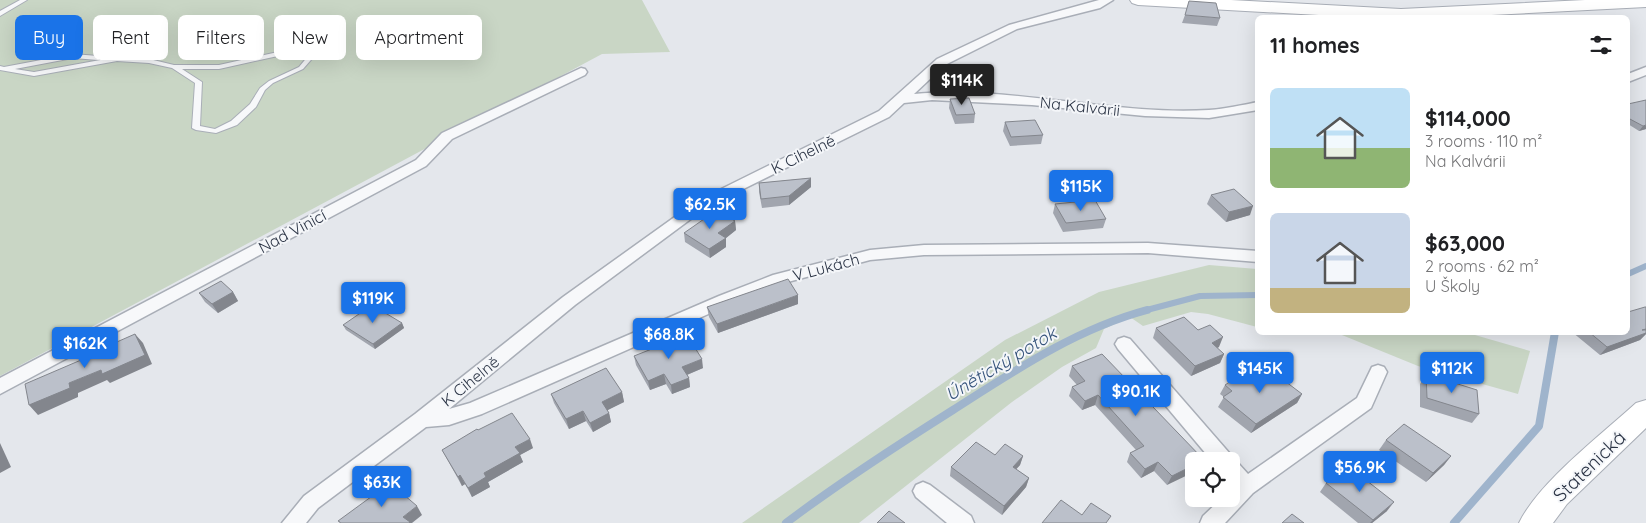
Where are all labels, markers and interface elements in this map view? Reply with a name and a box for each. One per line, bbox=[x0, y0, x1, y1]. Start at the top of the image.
chip: Buy bbox=[15, 15, 83, 60]
chip: Rent bbox=[93, 15, 168, 60]
chip: Filters bbox=[178, 15, 264, 60]
chip: New bbox=[274, 15, 346, 60]
chip: Apartment bbox=[356, 15, 482, 60]
icon: filters bbox=[1587, 31, 1615, 59]
text: 11 homes bbox=[1270, 32, 1360, 58]
pin: $114K bbox=[927, 64, 997, 106]
text: $114K bbox=[941, 70, 983, 90]
street label: Na Kalvárii bbox=[1039, 92, 1121, 120]
text: $114,000 bbox=[1425, 105, 1511, 131]
icon: home bbox=[1310, 108, 1370, 168]
street label: K Cihelně bbox=[768, 130, 838, 178]
text: 3 rooms · 110 m² bbox=[1425, 131, 1542, 151]
text: Na Kalvárii bbox=[1425, 151, 1506, 171]
pin: $115K bbox=[1046, 170, 1116, 212]
text: $115K bbox=[1060, 176, 1102, 196]
pin: $62.5K bbox=[669, 188, 751, 230]
text: $62.5K bbox=[684, 194, 736, 214]
street label: Nad Vinicí bbox=[255, 205, 330, 257]
text: $63,000 bbox=[1425, 230, 1505, 256]
icon: home bbox=[1310, 233, 1370, 293]
street label: V Lukách bbox=[790, 249, 862, 285]
text: 2 rooms · 62 m² bbox=[1425, 256, 1539, 276]
text: U Školy bbox=[1425, 276, 1480, 296]
pin: $119K bbox=[338, 282, 408, 324]
text: $119K bbox=[352, 288, 394, 308]
pin: $68.8K bbox=[628, 318, 710, 360]
water label: Únětický potok bbox=[941, 321, 1062, 406]
text: $68.8K bbox=[644, 324, 694, 344]
pin: $162K bbox=[50, 326, 120, 369]
text: $162K bbox=[63, 333, 107, 353]
street label: K Cihelně bbox=[437, 351, 503, 411]
pin: $145K bbox=[1225, 352, 1295, 394]
pin: $112K bbox=[1417, 352, 1487, 394]
text: $145K bbox=[1238, 358, 1282, 378]
text: $112K bbox=[1431, 358, 1473, 378]
pin: $90.1K bbox=[1095, 374, 1177, 417]
text: $90.1K bbox=[1112, 381, 1160, 401]
street label: Statenická bbox=[1547, 425, 1631, 507]
pin: $56.9K bbox=[1319, 450, 1401, 493]
map controls bbox=[1185, 452, 1240, 507]
button: locate bbox=[1185, 452, 1240, 507]
text: $56.9K bbox=[1334, 457, 1386, 477]
pin: $63K bbox=[352, 466, 412, 508]
text: $63K bbox=[363, 472, 401, 492]

